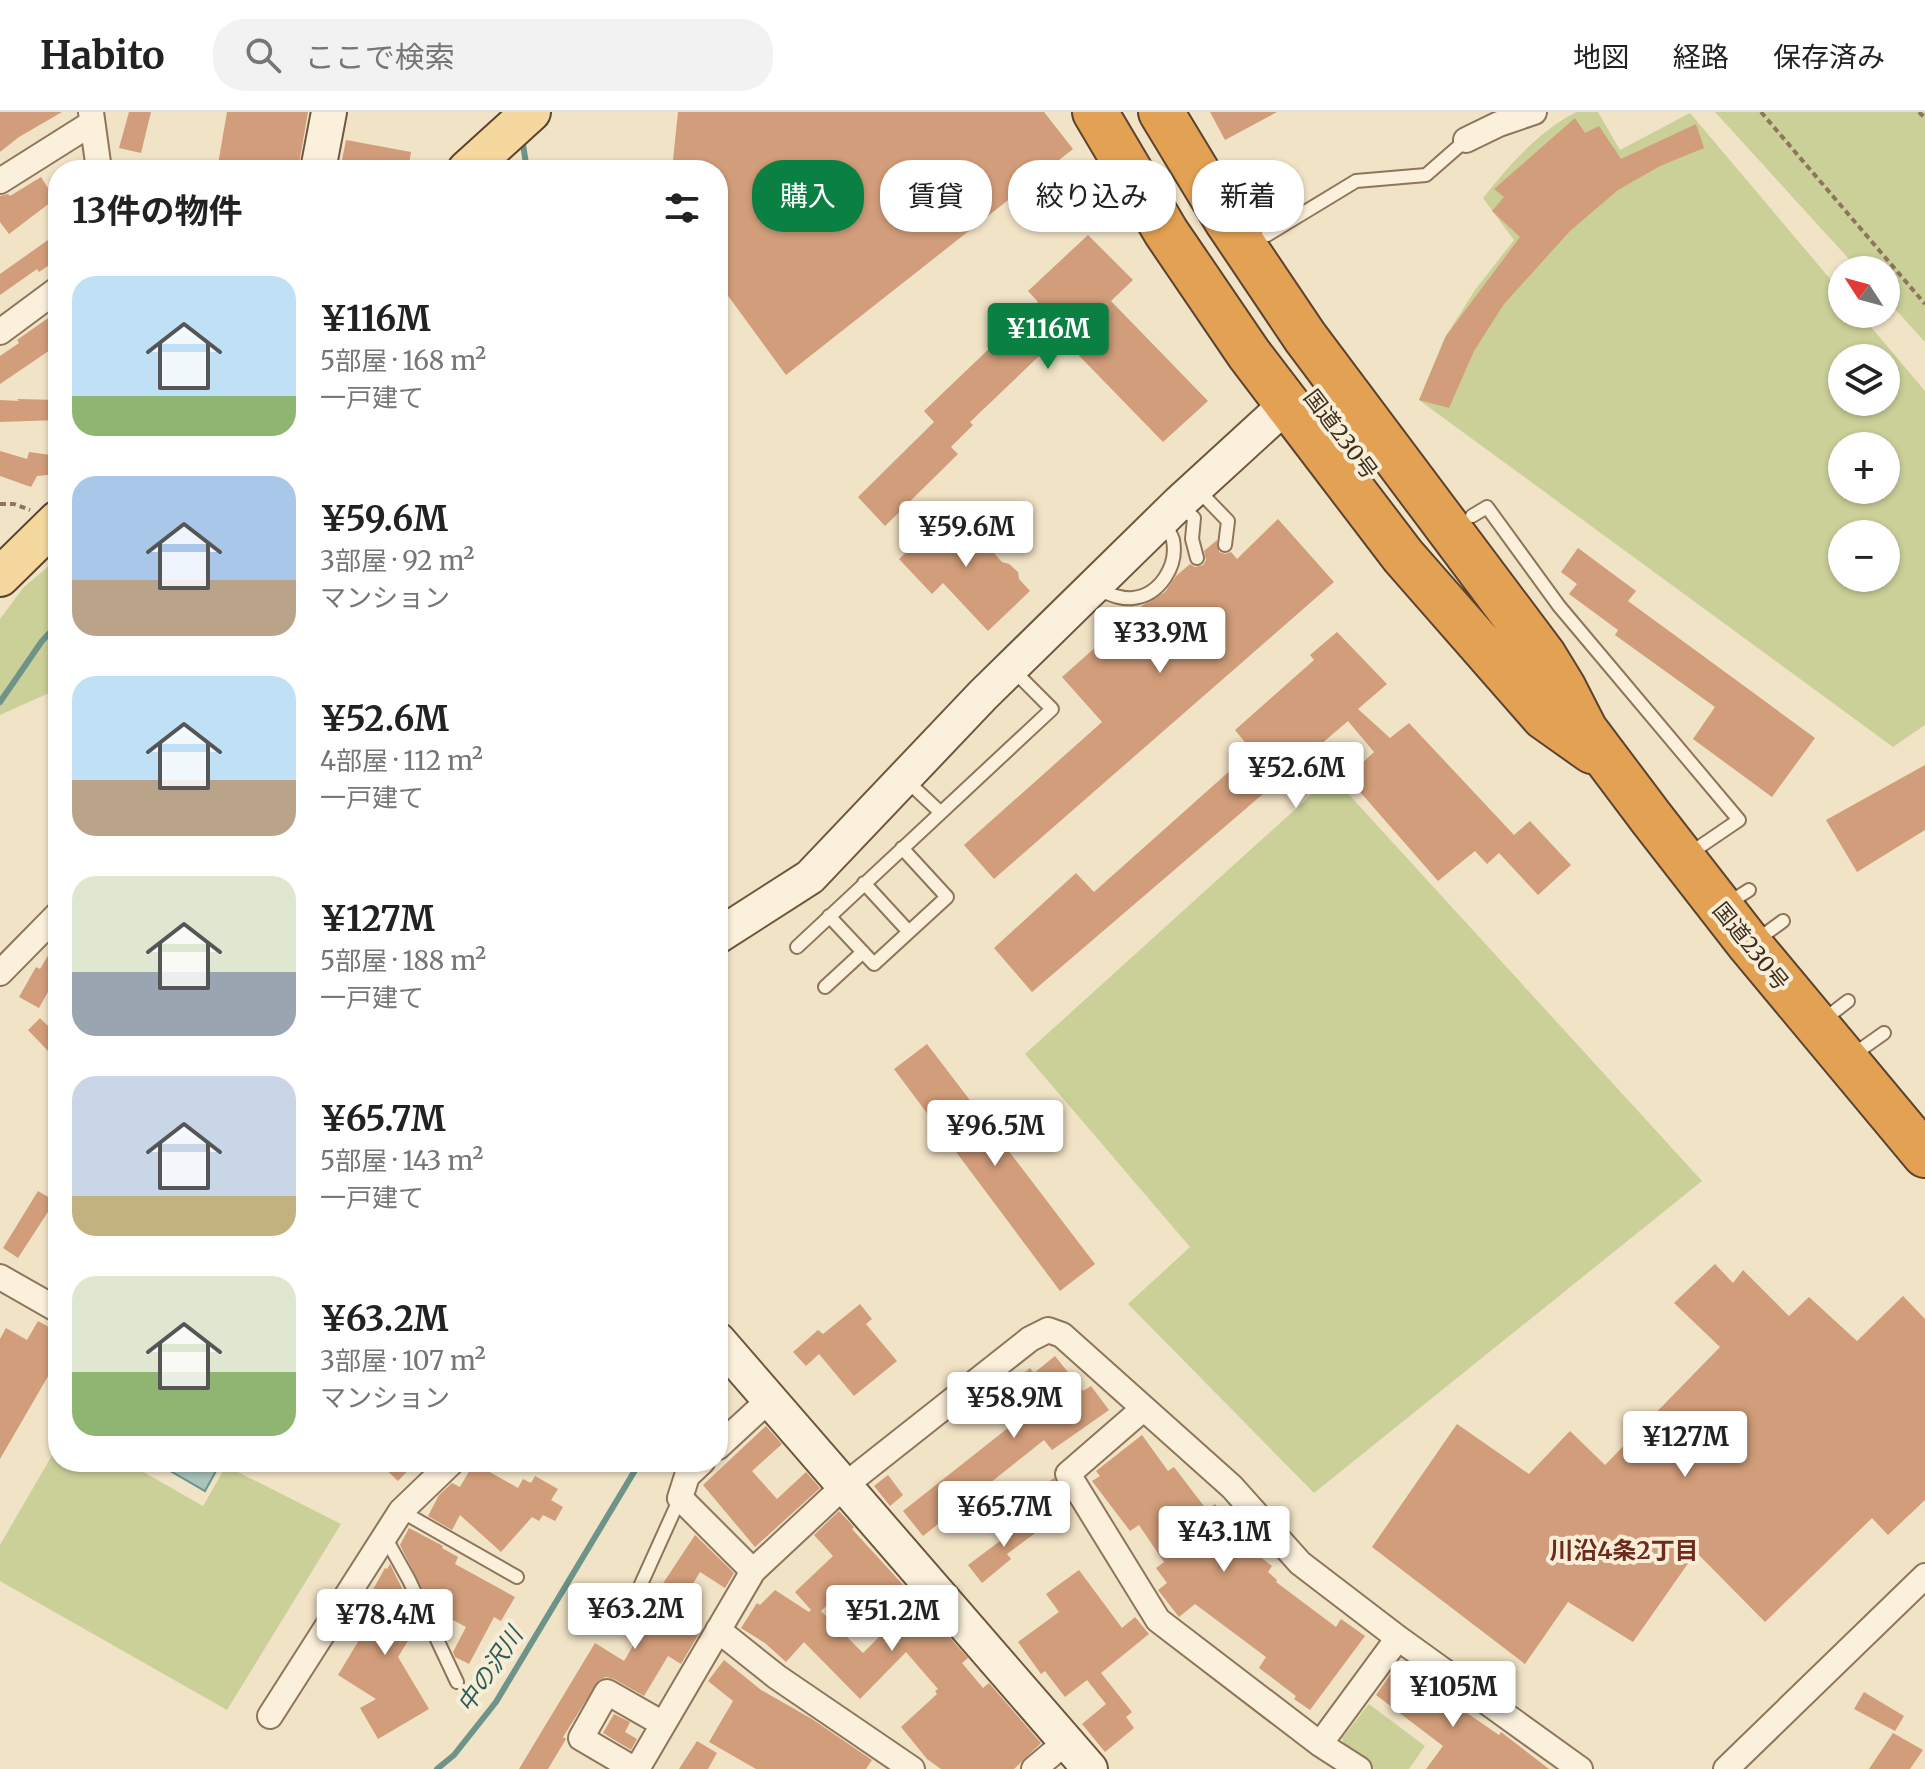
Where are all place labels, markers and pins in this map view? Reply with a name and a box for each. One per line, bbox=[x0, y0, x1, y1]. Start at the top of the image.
pin: ¥116M bbox=[992, 303, 1104, 371]
pin: ¥59.6M bbox=[901, 501, 1031, 569]
pin: ¥33.9M bbox=[1095, 607, 1225, 675]
pin: ¥52.6M bbox=[1231, 742, 1361, 810]
pin: ¥96.5M bbox=[930, 1100, 1060, 1168]
pin: ¥58.9M bbox=[949, 1372, 1079, 1440]
pin: ¥127M bbox=[1629, 1411, 1741, 1479]
pin: ¥65.7M bbox=[939, 1481, 1069, 1549]
pin: ¥43.1M bbox=[1159, 1506, 1289, 1574]
pin: ¥63.2M bbox=[570, 1583, 700, 1651]
pin: ¥51.2M bbox=[827, 1585, 957, 1653]
pin: ¥78.4M bbox=[320, 1589, 450, 1657]
pin: ¥105M bbox=[1397, 1661, 1509, 1729]

